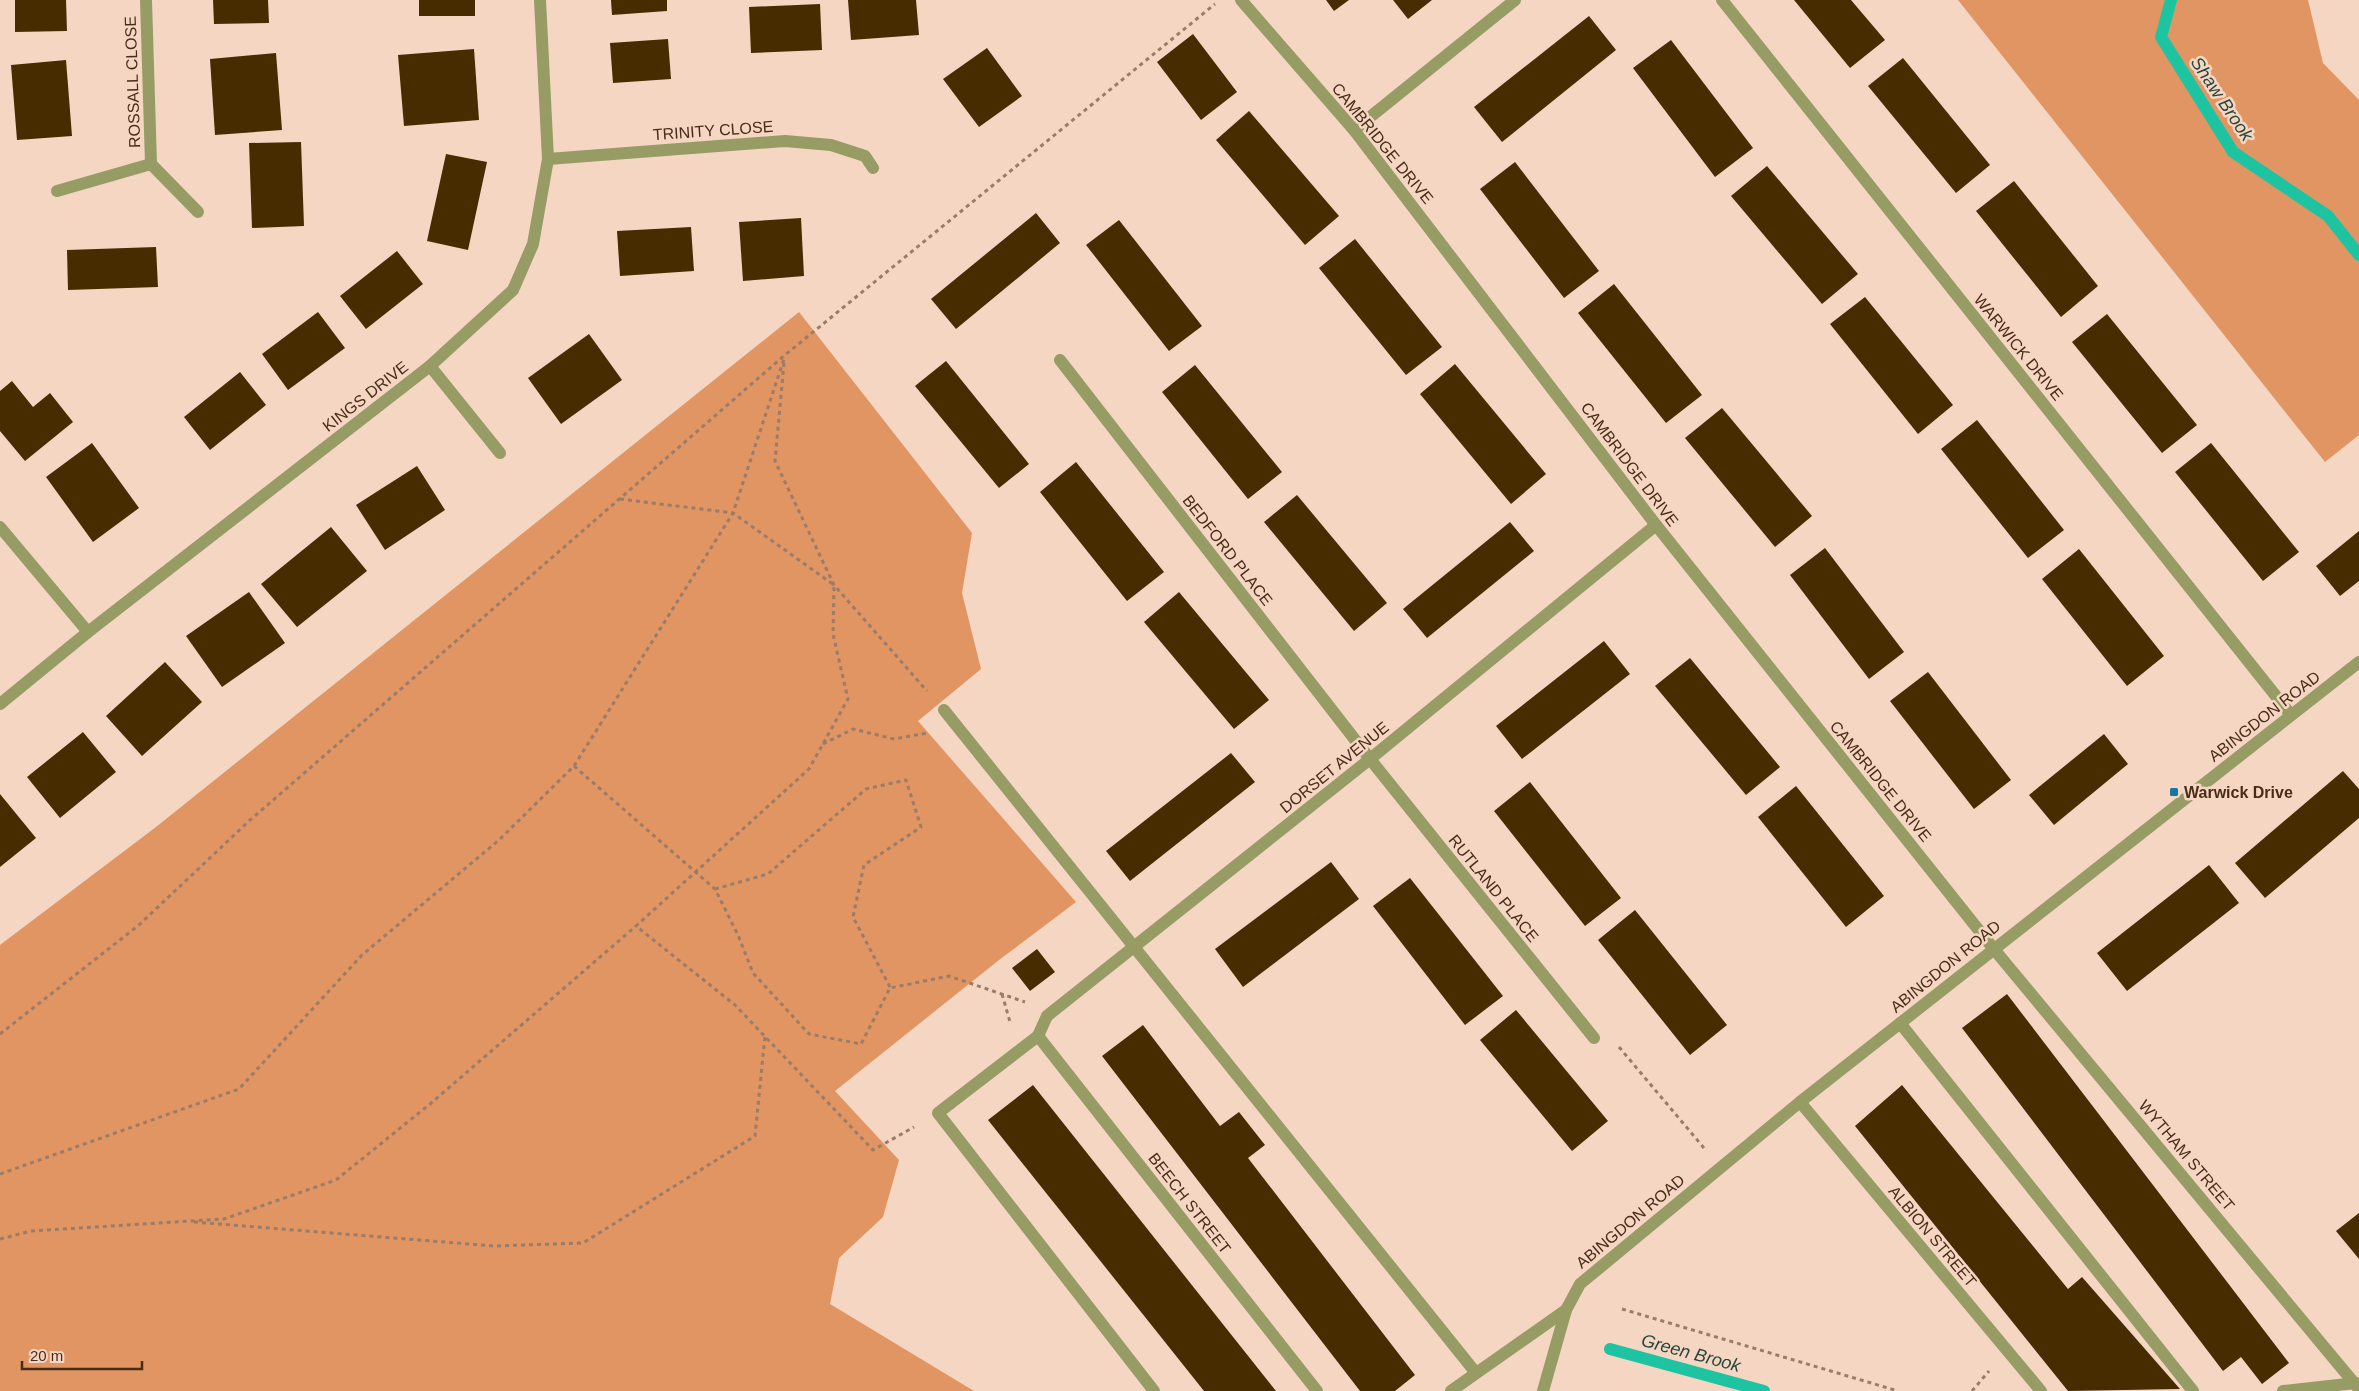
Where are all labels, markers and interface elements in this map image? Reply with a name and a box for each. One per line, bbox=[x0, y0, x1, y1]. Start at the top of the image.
street label: ROSSALL CLOSE bbox=[122, 16, 143, 148]
water label: Shaw Brook bbox=[2187, 53, 2258, 146]
street label: CAMBRIDGE DRIVE bbox=[1329, 80, 1436, 207]
street label: TRINITY CLOSE bbox=[652, 118, 774, 143]
street label: WARWICK DRIVE bbox=[1971, 291, 2067, 404]
street label: KINGS DRIVE bbox=[319, 358, 411, 435]
street label: CAMBRIDGE DRIVE bbox=[1578, 399, 1682, 529]
street label: BEDFORD PLACE bbox=[1179, 492, 1276, 609]
street label: ABINGDON ROAD bbox=[2205, 668, 2323, 765]
street label: DORSET AVENUE bbox=[1277, 718, 1392, 816]
street label: CAMBRIDGE DRIVE bbox=[1827, 718, 1934, 845]
place label: Warwick Drive bbox=[2184, 784, 2293, 801]
marker: Warwick Drive bbox=[2168, 786, 2180, 798]
street label: RUTLAND PLACE bbox=[1445, 831, 1542, 945]
street label: ABINGDON ROAD bbox=[1887, 917, 2004, 1016]
street label: WYTHAM STREET bbox=[2136, 1097, 2238, 1214]
street label: BEECH STREET bbox=[1145, 1150, 1234, 1257]
street label: ABINGDON ROAD bbox=[1573, 1171, 1688, 1272]
street label: ALBION STREET bbox=[1886, 1183, 1980, 1290]
water label: Green Brook bbox=[1639, 1330, 1744, 1376]
scale bar bbox=[22, 1338, 142, 1370]
text: 20 m bbox=[30, 1347, 63, 1364]

